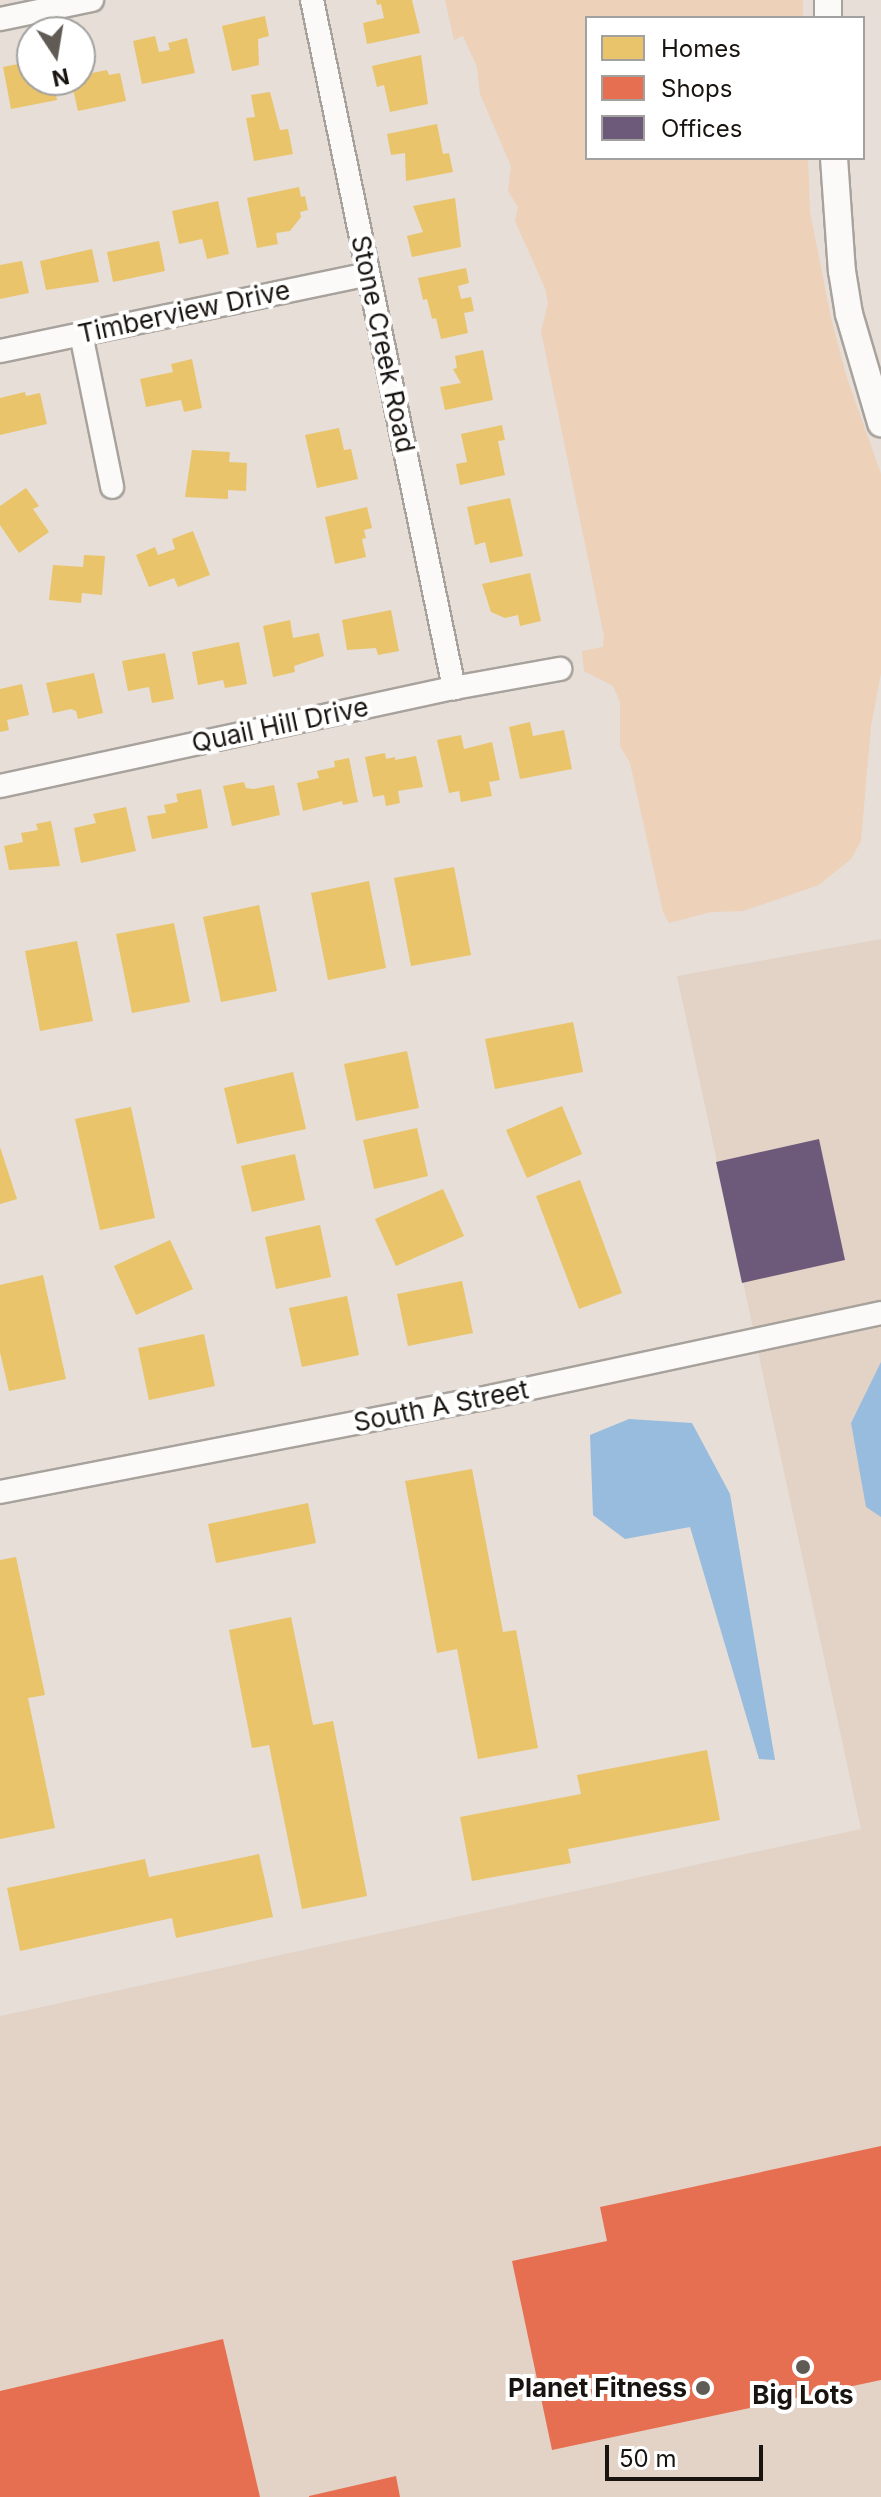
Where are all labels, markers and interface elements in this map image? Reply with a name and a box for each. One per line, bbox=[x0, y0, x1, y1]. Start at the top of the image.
north arrow bbox=[16, 16, 96, 96]
legend bbox=[585, 16, 865, 160]
text: Homes bbox=[661, 34, 741, 63]
text: N bbox=[50, 63, 71, 92]
text: Shops bbox=[661, 74, 732, 103]
text: Offices bbox=[661, 114, 742, 143]
street label: Stone Creek Road bbox=[345, 233, 421, 455]
street label: Timberview Drive bbox=[75, 274, 293, 350]
street label: Quail Hill Drive bbox=[189, 691, 371, 759]
street label: South A Street bbox=[351, 1374, 531, 1438]
marker: Big Lots bbox=[794, 2358, 812, 2376]
place label: Planet Fitness bbox=[508, 2372, 687, 2404]
marker: Planet Fitness bbox=[694, 2379, 712, 2397]
place label: Big Lots bbox=[752, 2379, 854, 2411]
scale bar bbox=[609, 2429, 767, 2479]
text: 50 m bbox=[619, 2444, 677, 2473]

